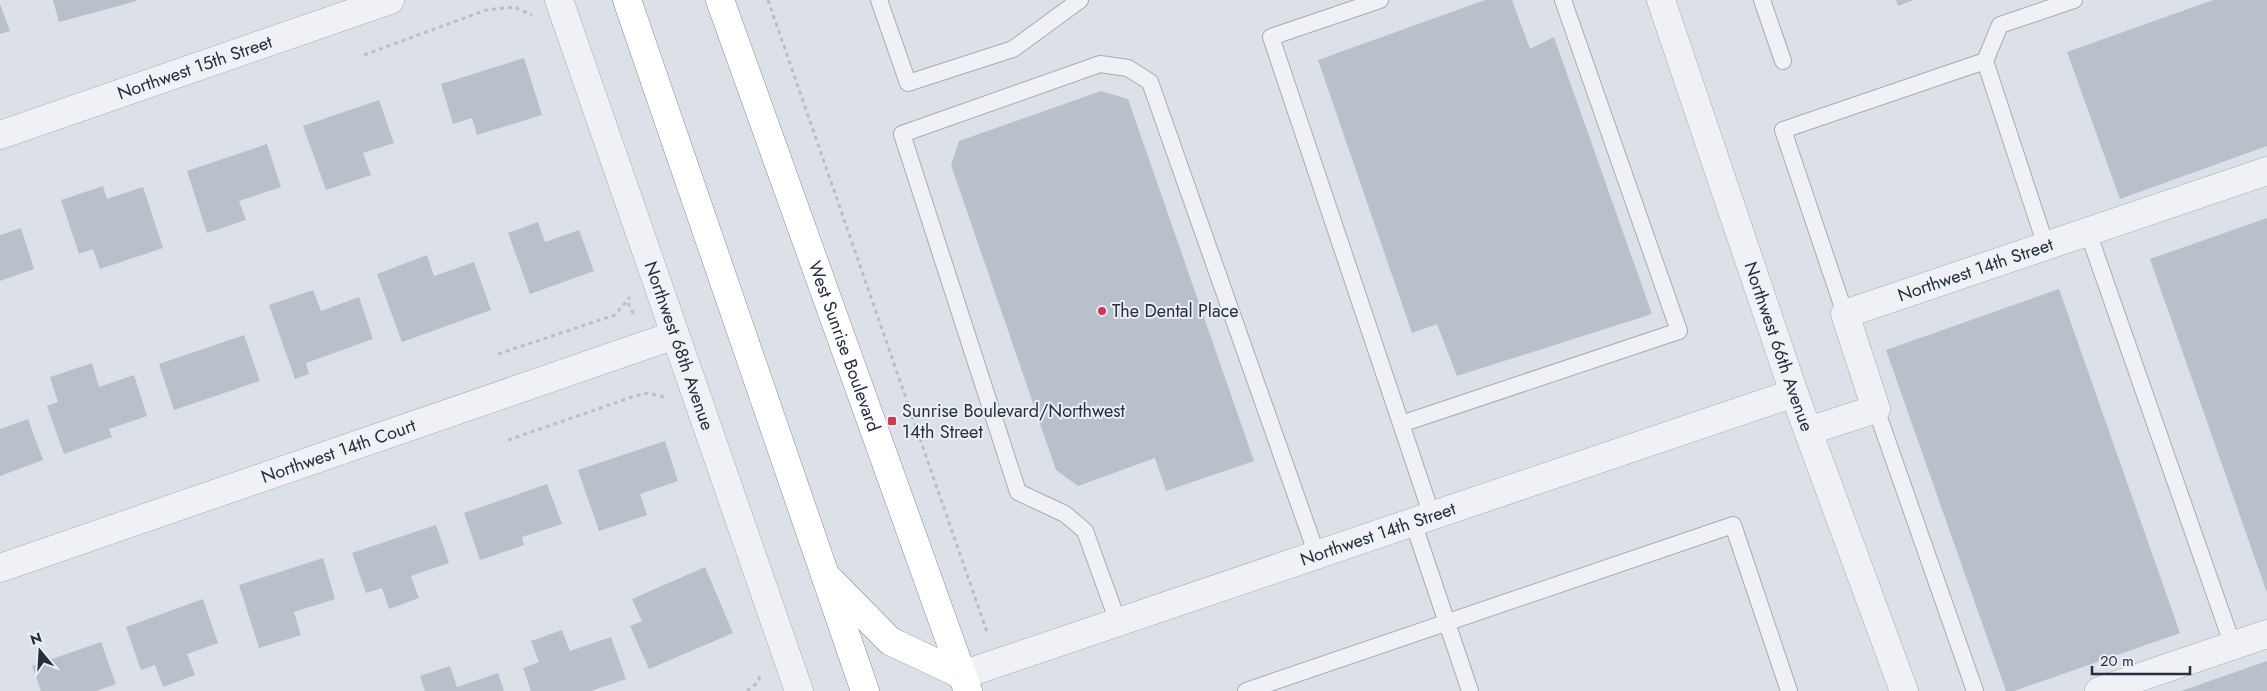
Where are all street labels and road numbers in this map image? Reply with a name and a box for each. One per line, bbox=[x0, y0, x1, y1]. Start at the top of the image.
street label: Northwest 15th Street bbox=[114, 29, 276, 106]
street label: Northwest 14th Street bbox=[1894, 231, 2057, 308]
street label: West Sunrise Boulevard bbox=[802, 257, 887, 435]
street label: Northwest 68th Avenue bbox=[638, 258, 720, 434]
street label: Northwest 66th Avenue bbox=[1737, 258, 1820, 435]
street label: Northwest 14th Court bbox=[258, 412, 420, 490]
street label: Northwest 14th Street bbox=[1297, 495, 1460, 573]

